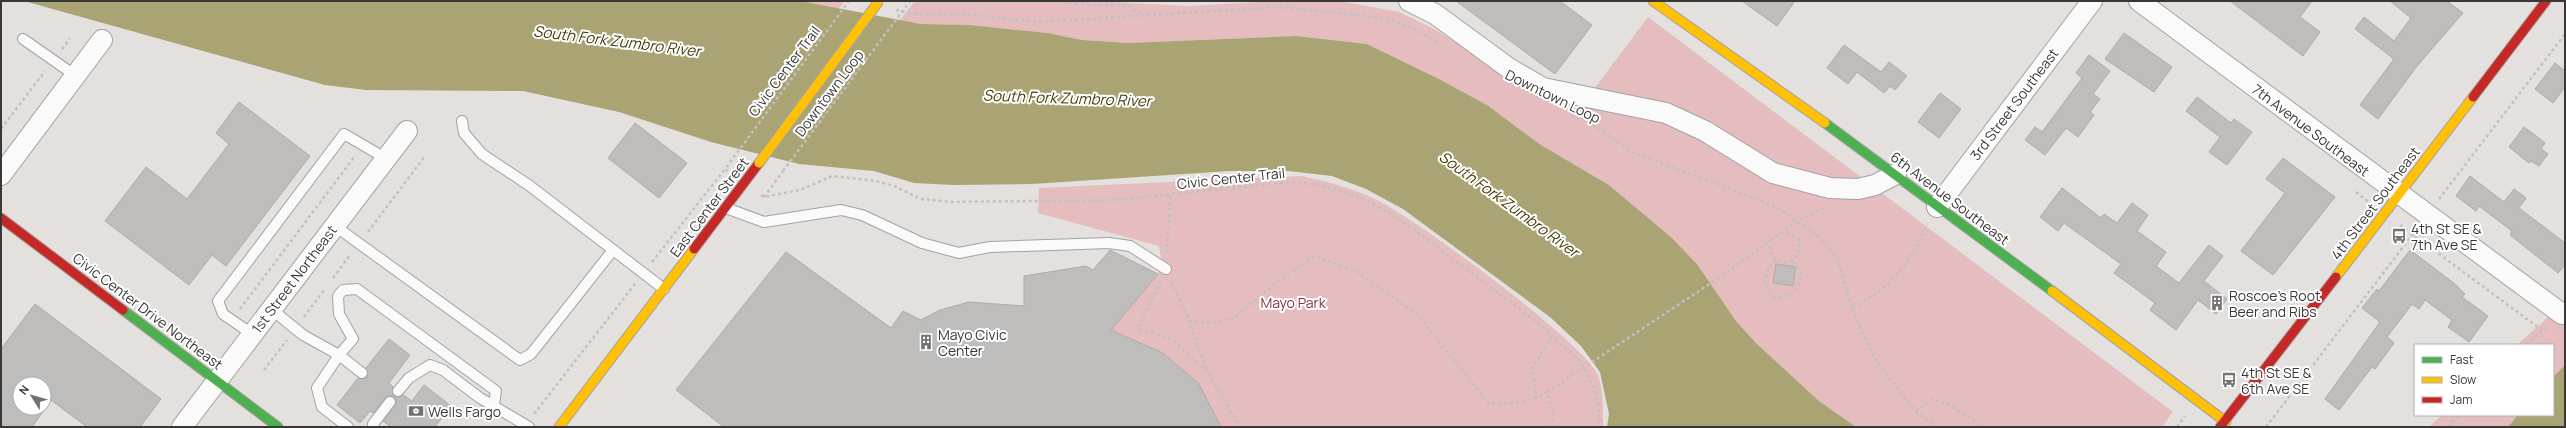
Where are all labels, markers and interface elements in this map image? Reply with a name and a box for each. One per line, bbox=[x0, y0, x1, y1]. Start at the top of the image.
water label: South Fork Zumbro River bbox=[532, 20, 704, 62]
street label: Civic Center Trail bbox=[744, 22, 824, 120]
street label: 3rd Street Southeast bbox=[1966, 44, 2063, 164]
street label: Downtown Loop bbox=[790, 46, 868, 140]
street label: Downtown Loop bbox=[1502, 65, 1604, 127]
street label: 7th Avenue Southeast bbox=[2248, 80, 2374, 181]
water label: South Fork Zumbro River bbox=[983, 85, 1154, 112]
street label: 4th Street Southeast bbox=[2326, 142, 2424, 263]
water label: South Fork Zumbro River bbox=[1435, 146, 1585, 263]
street label: 6th Avenue Southeast bbox=[1887, 147, 2014, 249]
street label: East Center Street bbox=[665, 153, 753, 261]
street label: Civic Center Trail bbox=[1176, 163, 1286, 193]
place label: 4th St SE & 7th Ave SE bbox=[2411, 219, 2482, 254]
street label: 1st Street Northeast bbox=[247, 221, 341, 337]
bus stop icon: 4th St SE & 7th Ave SE bbox=[2390, 227, 2408, 245]
street label: Civic Center Drive Northeast bbox=[69, 248, 227, 374]
place label: Roscoe's Root Beer and Ribs bbox=[2229, 286, 2321, 321]
park label: Mayo Park bbox=[1260, 293, 1327, 312]
building icon: Roscoe's Root Beer and Ribs bbox=[2208, 294, 2226, 312]
place label: Mayo Civic Center bbox=[938, 325, 1007, 360]
building icon: Mayo Civic Center bbox=[917, 333, 935, 351]
legend bbox=[2414, 344, 2554, 416]
text: Fast bbox=[2450, 351, 2474, 368]
place label: 4th St SE & 6th Ave SE bbox=[2241, 363, 2312, 398]
bus stop icon: 4th St SE & 6th Ave SE bbox=[2220, 371, 2238, 389]
text: Slow bbox=[2450, 371, 2476, 388]
north arrow bbox=[12, 376, 52, 416]
text: N bbox=[15, 382, 32, 397]
text: Jam bbox=[2450, 391, 2472, 408]
bank icon: Wells Fargo bbox=[407, 402, 425, 420]
place label: Wells Fargo bbox=[428, 402, 501, 421]

